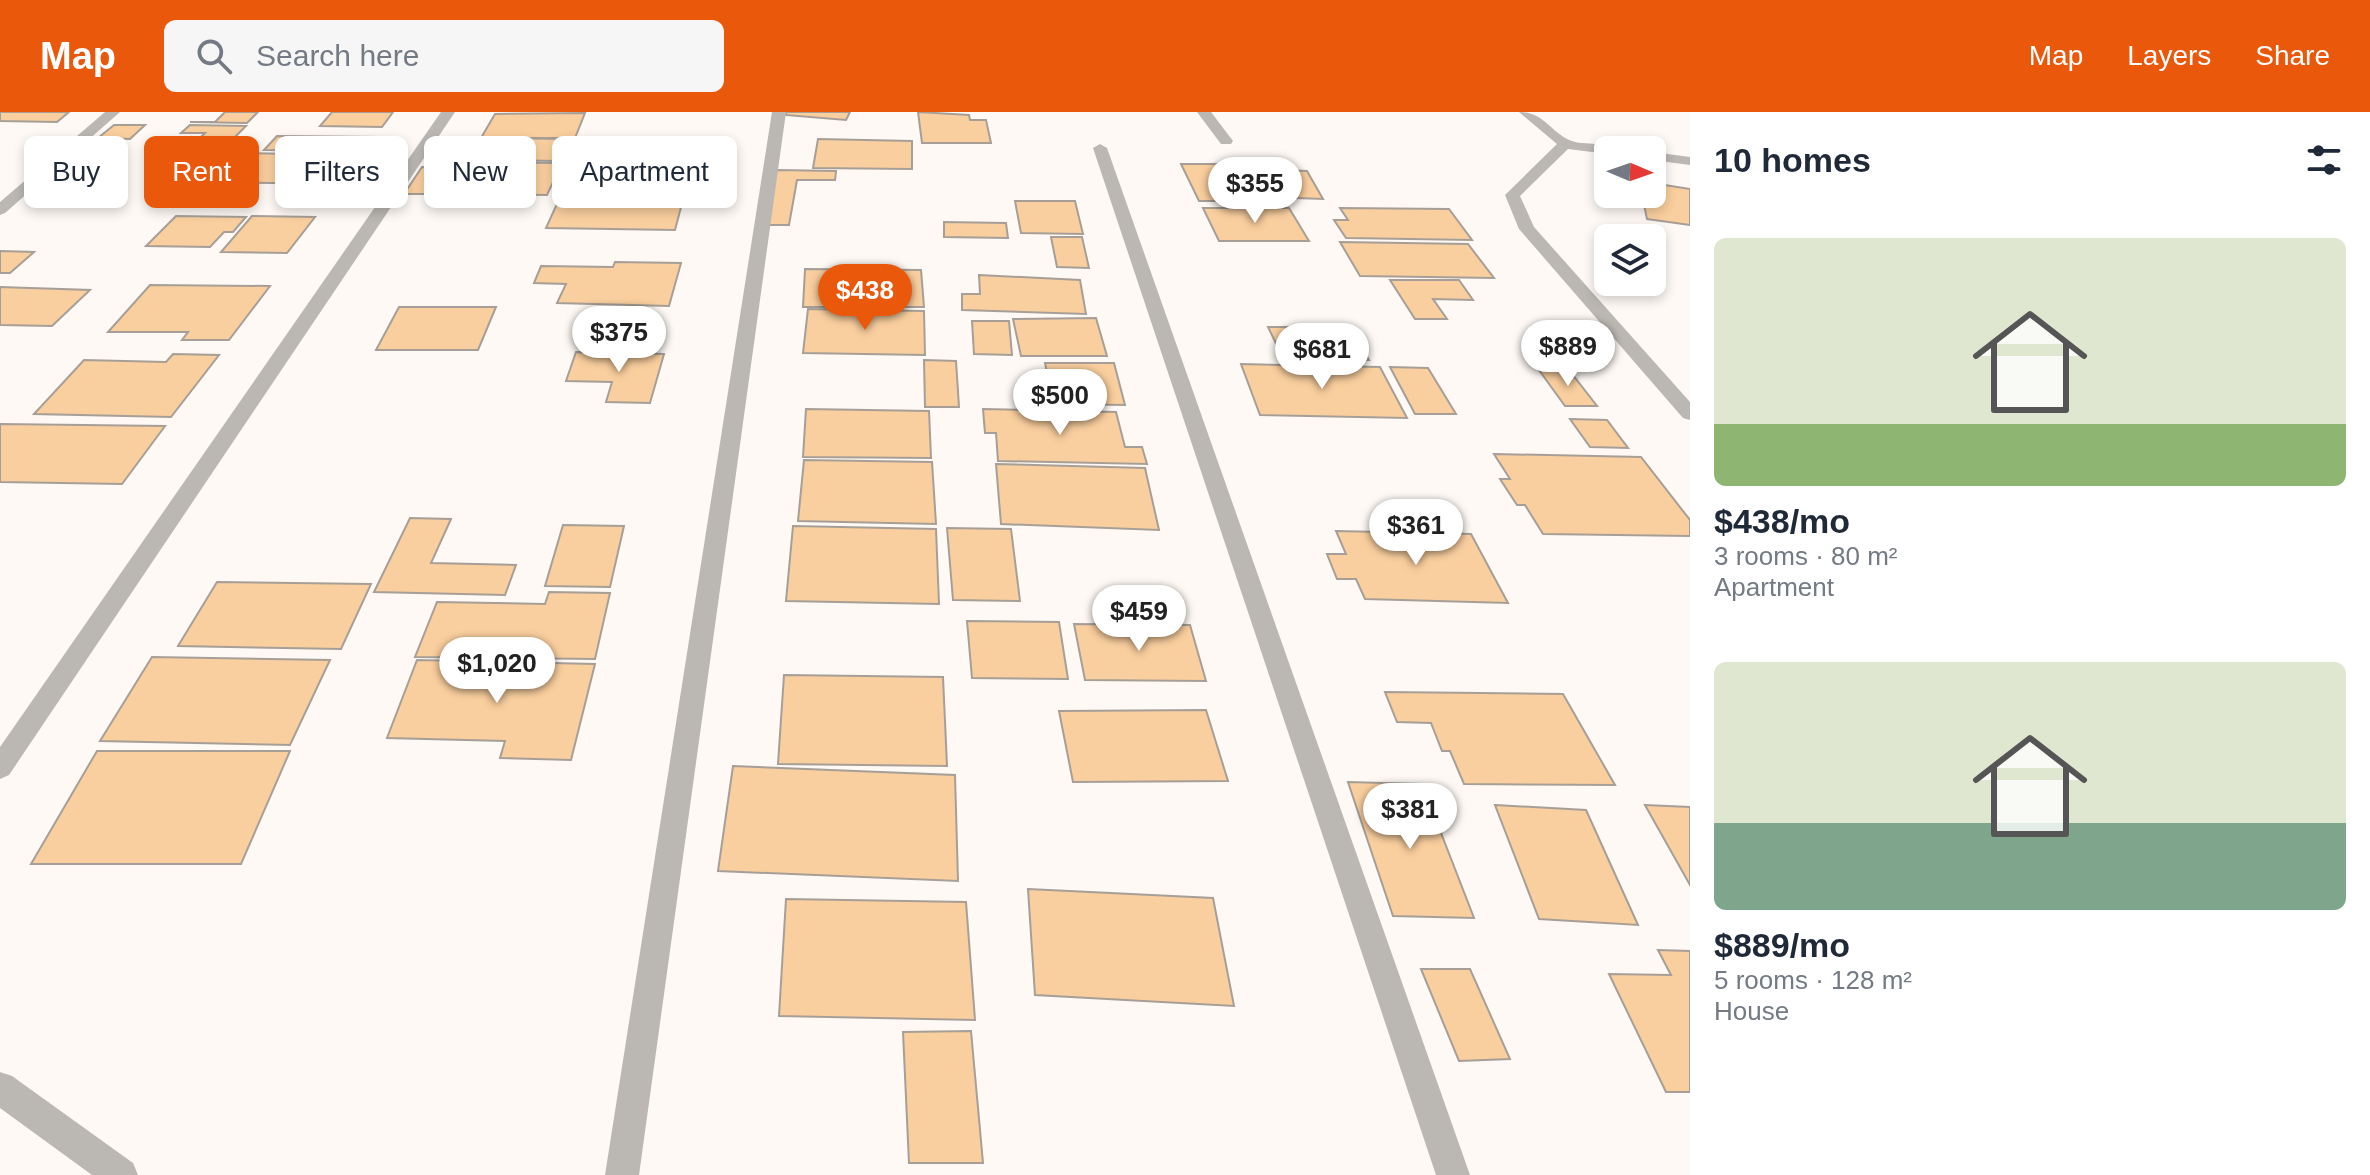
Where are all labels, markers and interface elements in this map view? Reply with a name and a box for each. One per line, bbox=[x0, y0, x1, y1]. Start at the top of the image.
search box bbox=[164, 20, 724, 92]
icon: search bbox=[192, 34, 236, 78]
text: Map bbox=[40, 35, 116, 77]
text: Search here bbox=[256, 39, 419, 72]
text: Map bbox=[2029, 40, 2083, 71]
text: Layers bbox=[2127, 40, 2211, 71]
text: Share bbox=[2255, 40, 2330, 71]
chip: Buy bbox=[24, 136, 128, 208]
chip: Rent bbox=[144, 136, 259, 208]
chip: Filters bbox=[275, 136, 408, 208]
chip: New bbox=[424, 136, 536, 208]
chip: Apartment bbox=[552, 136, 737, 208]
north arrow bbox=[1594, 136, 1666, 208]
map controls bbox=[1594, 136, 1666, 296]
icon: filters bbox=[2302, 138, 2346, 182]
text: 10 homes bbox=[1714, 141, 1871, 179]
pin: $355 bbox=[1208, 157, 1302, 225]
text: $355 bbox=[1226, 168, 1284, 198]
button: layers bbox=[1594, 224, 1666, 296]
pin: $438 bbox=[818, 264, 912, 332]
text: $438 bbox=[836, 275, 894, 305]
icon: home bbox=[1958, 290, 2102, 434]
pin: $375 bbox=[572, 306, 666, 374]
text: $375 bbox=[590, 317, 648, 347]
pin: $889 bbox=[1521, 320, 1615, 388]
pin: $681 bbox=[1275, 323, 1369, 391]
text: $889 bbox=[1539, 331, 1597, 361]
text: $681 bbox=[1293, 334, 1351, 364]
pin: $500 bbox=[1013, 369, 1107, 437]
text: $500 bbox=[1031, 380, 1089, 410]
pin: $361 bbox=[1369, 499, 1463, 567]
text: $438/mo bbox=[1714, 502, 1850, 540]
text: $361 bbox=[1387, 510, 1445, 540]
text: 3 rooms · 80 m² bbox=[1714, 541, 1898, 571]
text: Apartment bbox=[1714, 572, 1834, 602]
pin: $459 bbox=[1092, 585, 1186, 653]
text: $459 bbox=[1110, 596, 1168, 626]
pin: $1,020 bbox=[432, 637, 562, 705]
text: $1,020 bbox=[457, 648, 537, 678]
icon: home bbox=[1958, 714, 2102, 858]
pin: $381 bbox=[1363, 783, 1457, 851]
text: $381 bbox=[1381, 794, 1439, 824]
text: $889/mo bbox=[1714, 926, 1850, 964]
text: 5 rooms · 128 m² bbox=[1714, 965, 1912, 995]
text: House bbox=[1714, 996, 1789, 1026]

